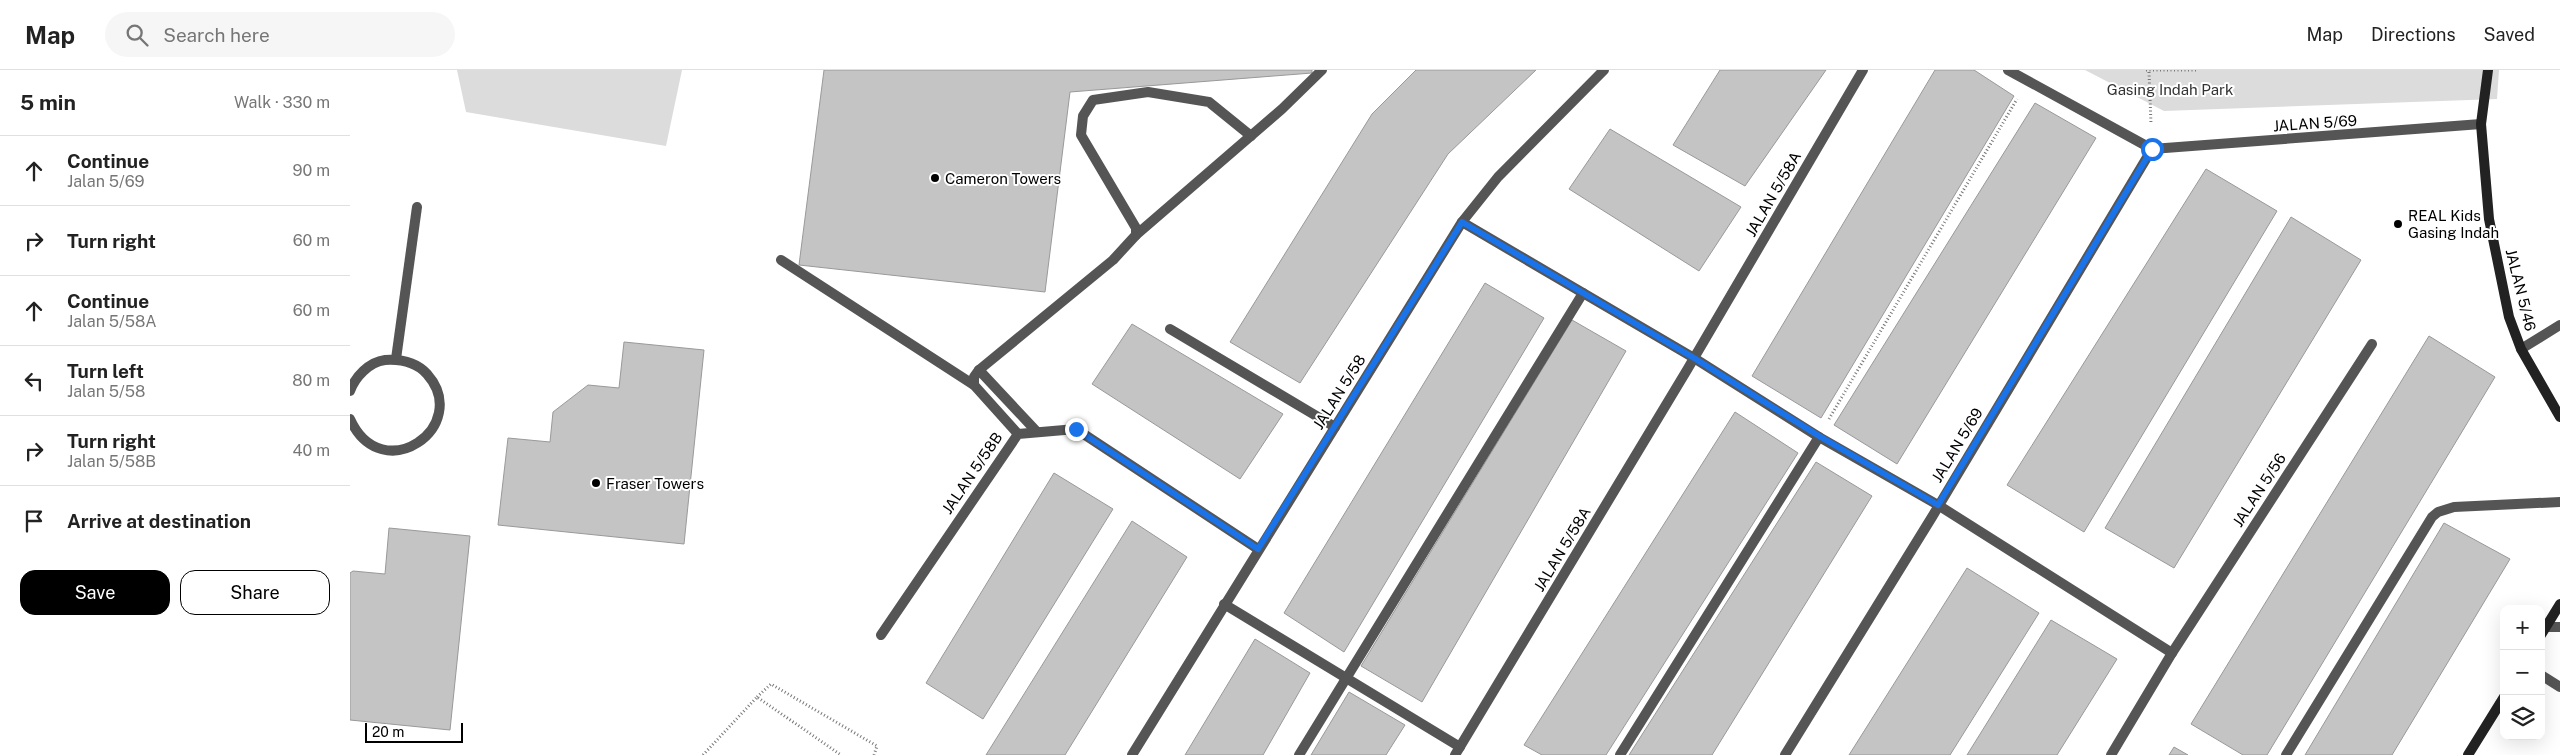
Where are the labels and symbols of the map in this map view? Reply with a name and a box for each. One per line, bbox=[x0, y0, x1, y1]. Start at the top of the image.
park label: Gasing Indah Park bbox=[2107, 81, 2233, 98]
street label: JALAN 5/69 bbox=[2273, 112, 2357, 134]
route start bbox=[2141, 138, 2164, 161]
street label: JALAN 5/58A bbox=[1742, 148, 1804, 240]
place label: Cameron Towers bbox=[945, 170, 1061, 187]
marker: Cameron Towers bbox=[929, 172, 941, 184]
place label: REAL Kids Gasing Indah bbox=[2408, 207, 2499, 241]
marker: REAL Kids Gasing Indah bbox=[2392, 218, 2404, 230]
street label: JALAN 5/46 bbox=[2503, 247, 2539, 333]
street label: JALAN 5/58 bbox=[1309, 352, 1369, 432]
street label: JALAN 5/69 bbox=[1928, 405, 1986, 485]
route end bbox=[1065, 418, 1088, 441]
street label: JALAN 5/58B bbox=[938, 429, 1006, 517]
street label: JALAN 5/56 bbox=[2229, 450, 2289, 530]
place label: Fraser Towers bbox=[606, 475, 704, 492]
marker: Fraser Towers bbox=[590, 477, 602, 489]
street label: JALAN 5/58A bbox=[1530, 503, 1594, 594]
scale bar bbox=[365, 720, 462, 743]

